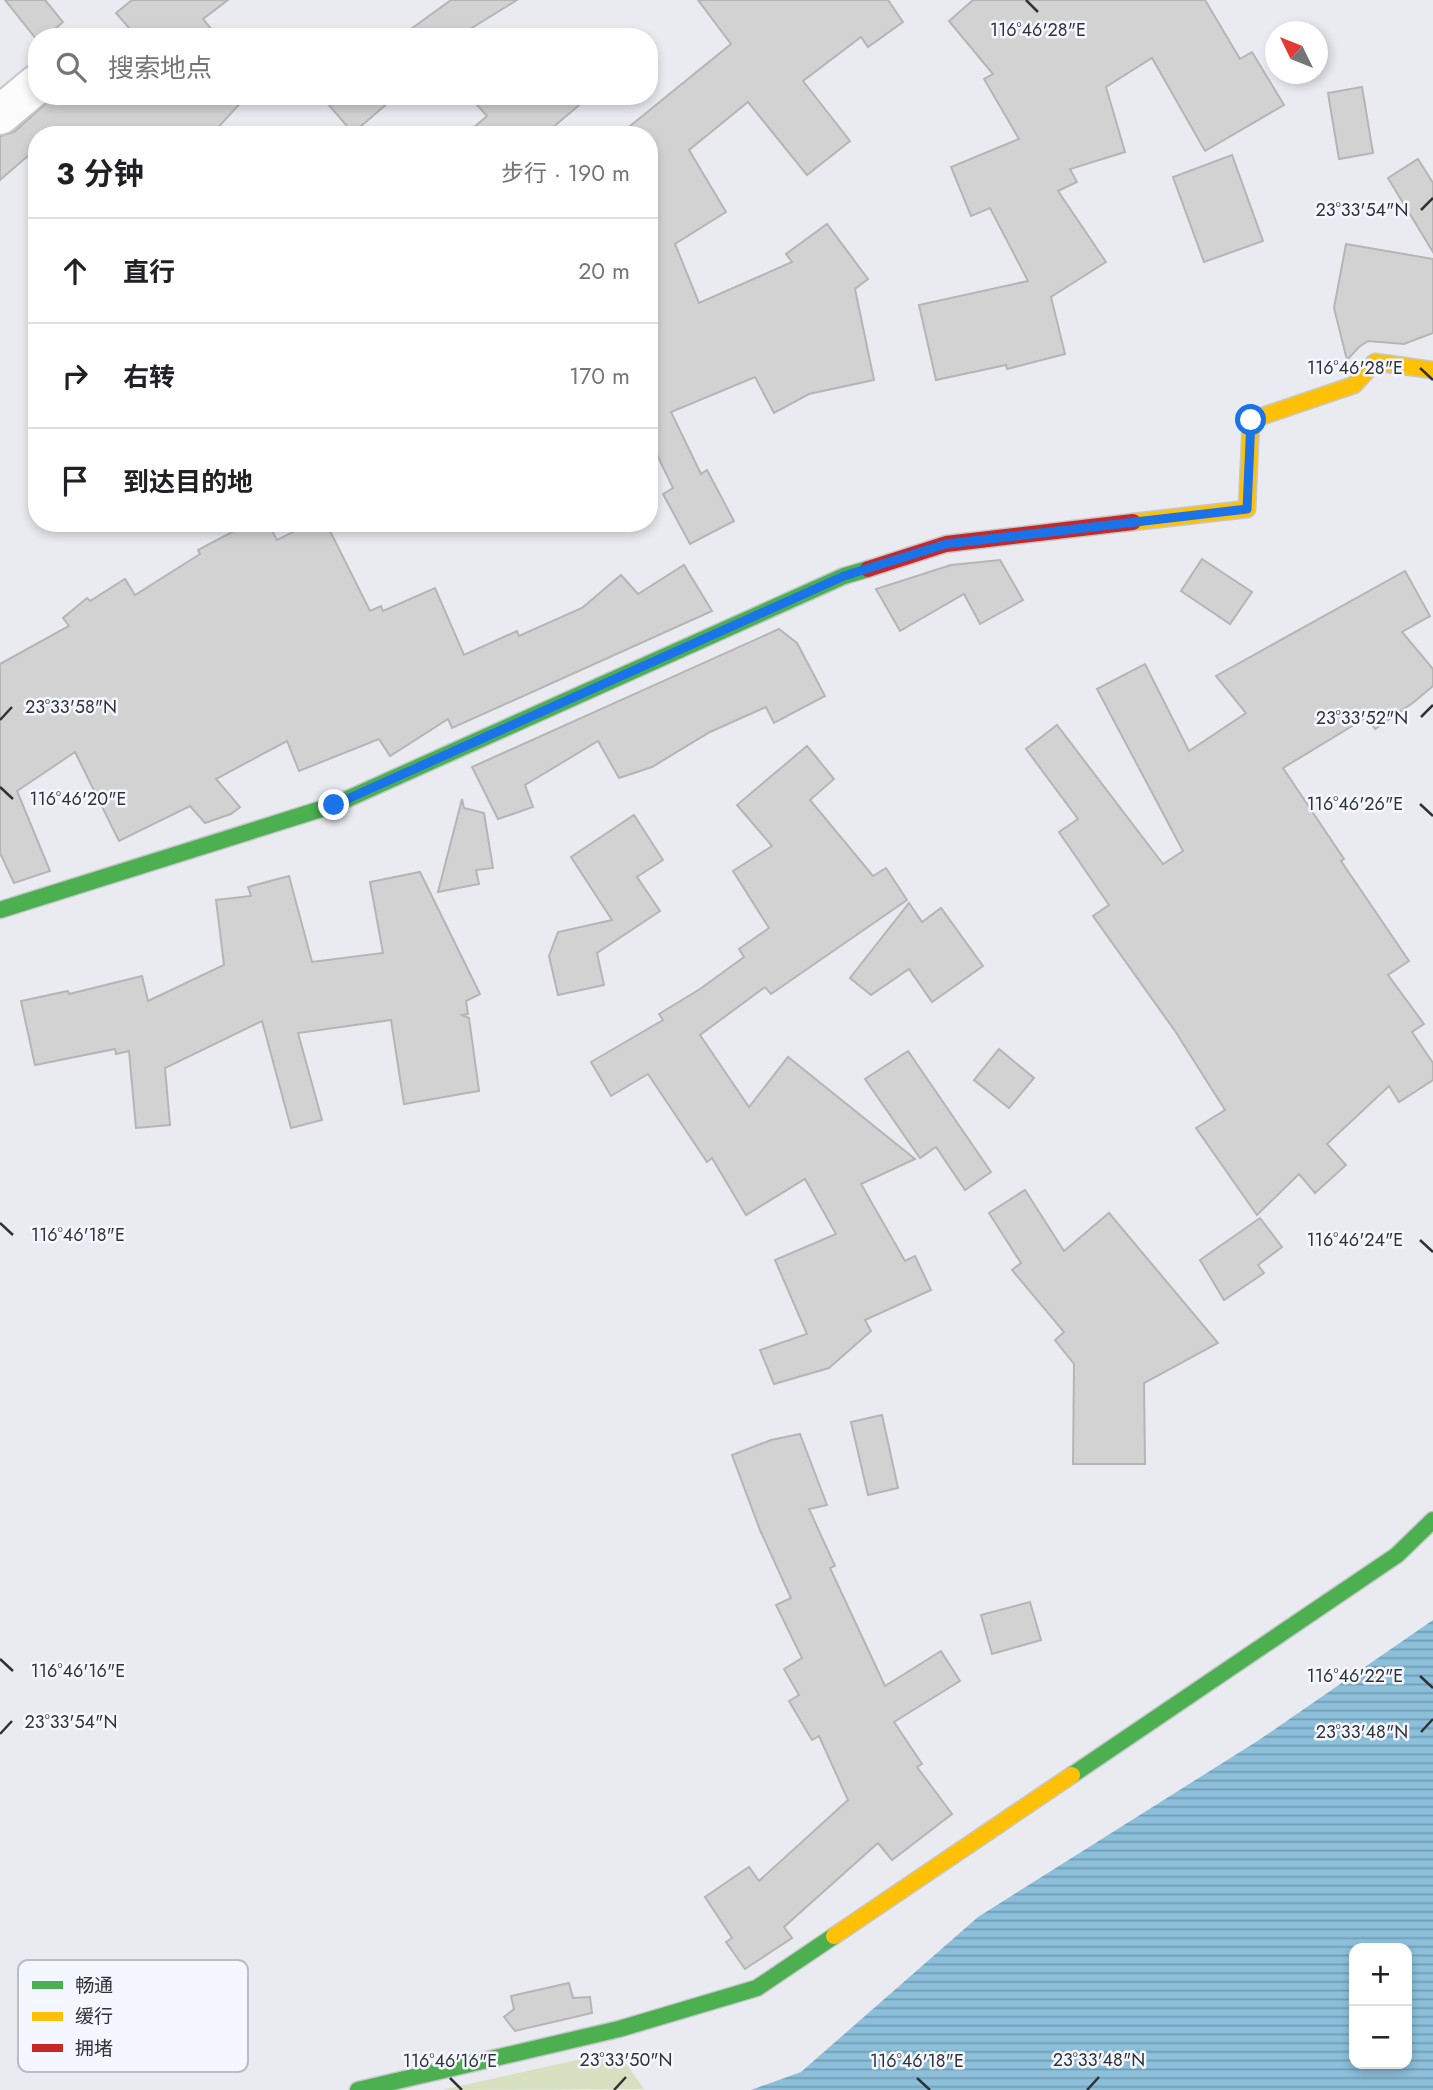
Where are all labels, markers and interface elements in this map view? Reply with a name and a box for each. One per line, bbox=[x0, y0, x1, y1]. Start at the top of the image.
text: 116°46'28"E bbox=[990, 17, 1086, 43]
north arrow bbox=[1265, 21, 1328, 84]
search box bbox=[28, 28, 658, 105]
icon: search bbox=[52, 48, 90, 86]
text: 搜索地点 bbox=[108, 49, 212, 87]
text: 3 分钟 bbox=[56, 152, 144, 195]
text: 步行 · 190 m bbox=[501, 156, 630, 190]
text: 23°33'54"N bbox=[1316, 197, 1408, 223]
icon: ahead bbox=[56, 252, 94, 290]
text: 直行 bbox=[123, 253, 175, 291]
text: 20 m bbox=[578, 254, 630, 288]
text: 116°46'28"E bbox=[1307, 355, 1403, 381]
icon: right bbox=[56, 357, 94, 395]
text: 右转 bbox=[123, 358, 175, 396]
text: 170 m bbox=[569, 359, 630, 393]
route start bbox=[1235, 404, 1266, 435]
icon: arrive bbox=[56, 462, 94, 500]
text: 到达目的地 bbox=[123, 463, 253, 501]
text: 23°33'58"N bbox=[25, 694, 117, 720]
text: 23°33'52"N bbox=[1316, 705, 1408, 731]
text: 116°46'20"E bbox=[30, 786, 126, 812]
route end bbox=[318, 789, 349, 820]
text: 116°46'26"E bbox=[1307, 791, 1403, 817]
text: 116°46'18"E bbox=[31, 1222, 125, 1248]
text: 116°46'24"E bbox=[1307, 1227, 1403, 1253]
text: 116°46'16"E bbox=[31, 1658, 125, 1684]
text: 116°46'22"E bbox=[1307, 1663, 1403, 1689]
text: 23°33'54"N bbox=[25, 1709, 117, 1735]
text: 23°33'48"N bbox=[1316, 1719, 1408, 1745]
map controls bbox=[1349, 1943, 1412, 2069]
button: + bbox=[1349, 1943, 1412, 2006]
legend bbox=[18, 1960, 248, 2072]
text: 畅通 bbox=[75, 1972, 113, 1999]
text: 缓行 bbox=[75, 2003, 113, 2030]
button: − bbox=[1349, 2006, 1412, 2069]
text: 拥堵 bbox=[75, 2035, 113, 2062]
text: 23°33'50"N bbox=[579, 2047, 673, 2073]
text: 23°33'48"N bbox=[1053, 2047, 1145, 2073]
text: 116°46'16"E bbox=[403, 2048, 497, 2074]
text: 116°46'18"E bbox=[870, 2048, 964, 2074]

